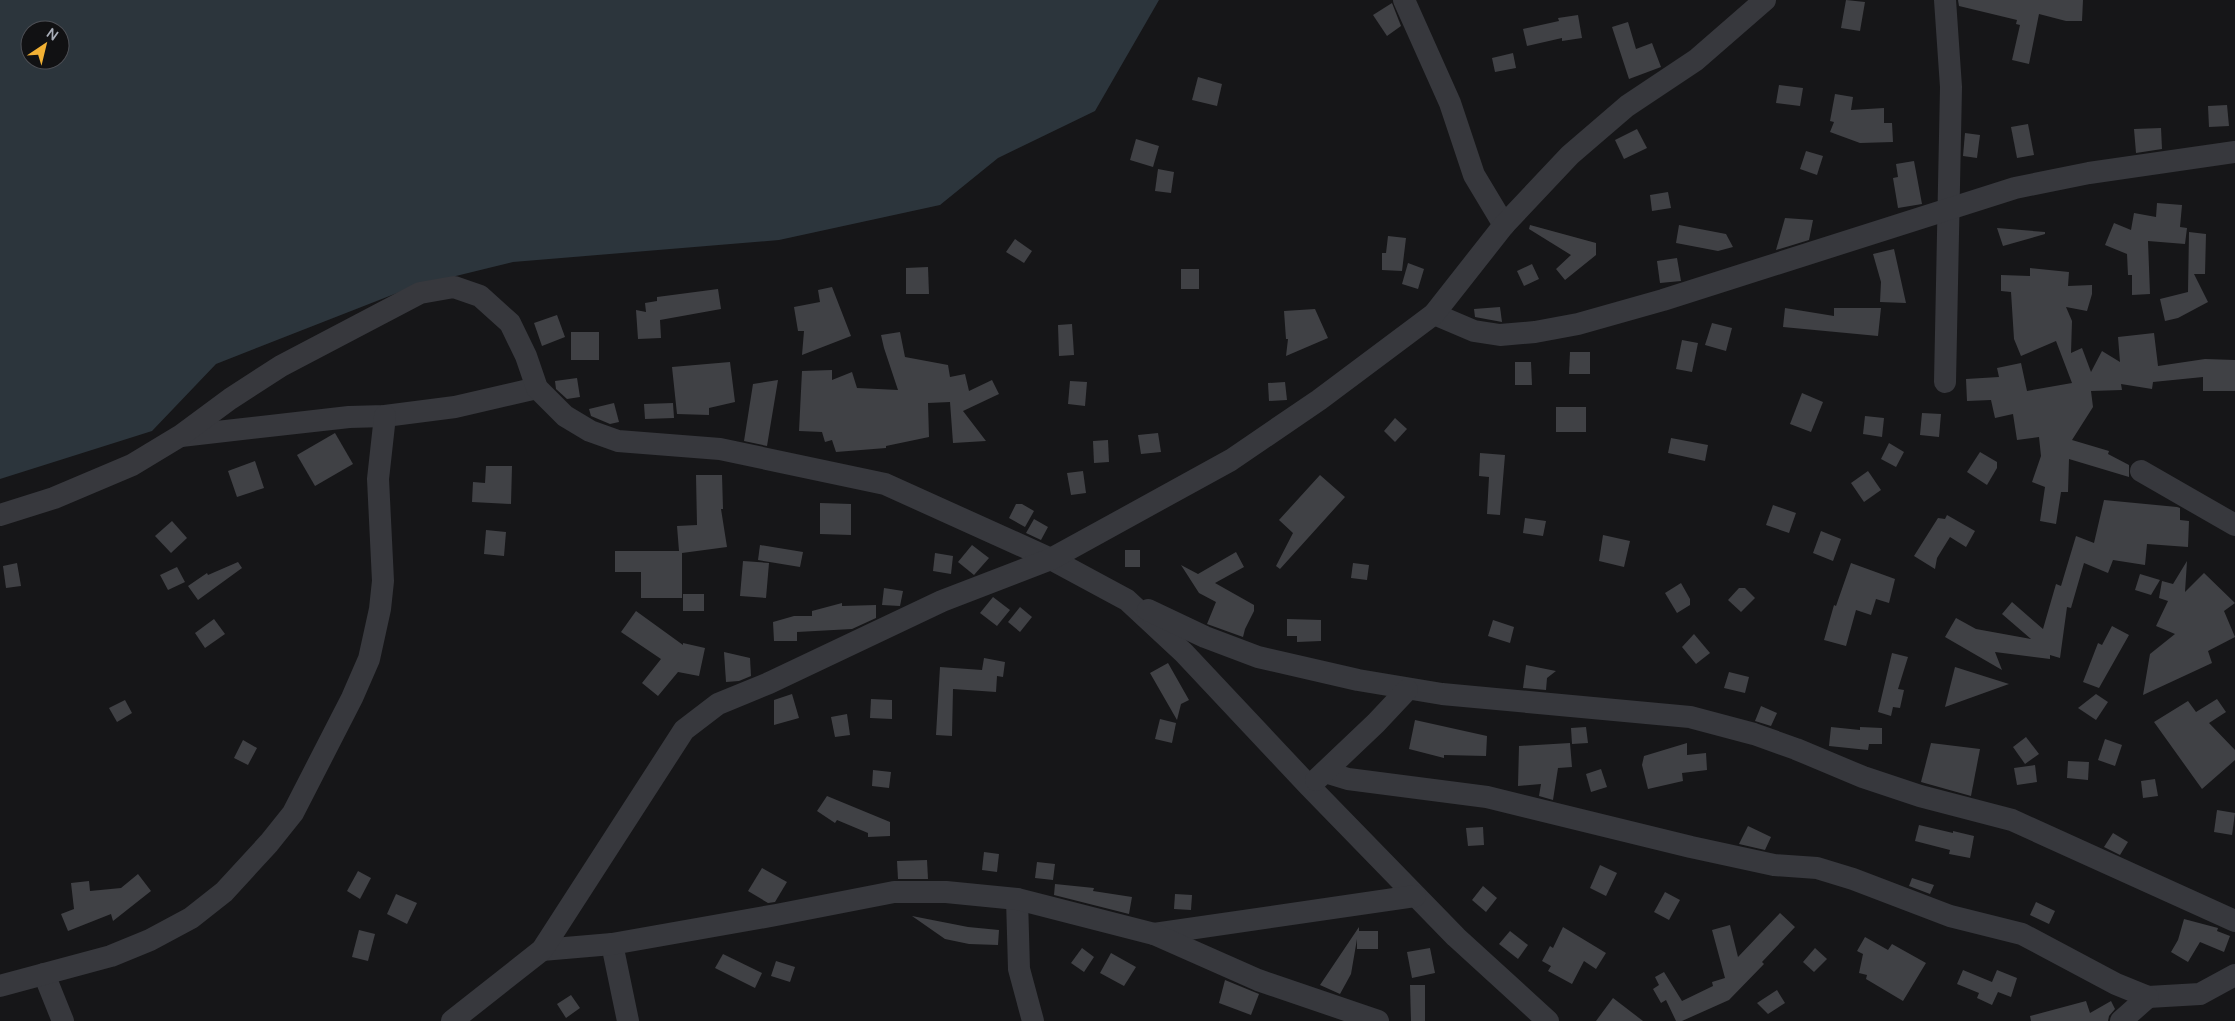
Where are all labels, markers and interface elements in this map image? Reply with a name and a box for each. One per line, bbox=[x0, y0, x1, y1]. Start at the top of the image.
north arrow bbox=[20, 20, 70, 70]
text: N bbox=[43, 23, 62, 45]

